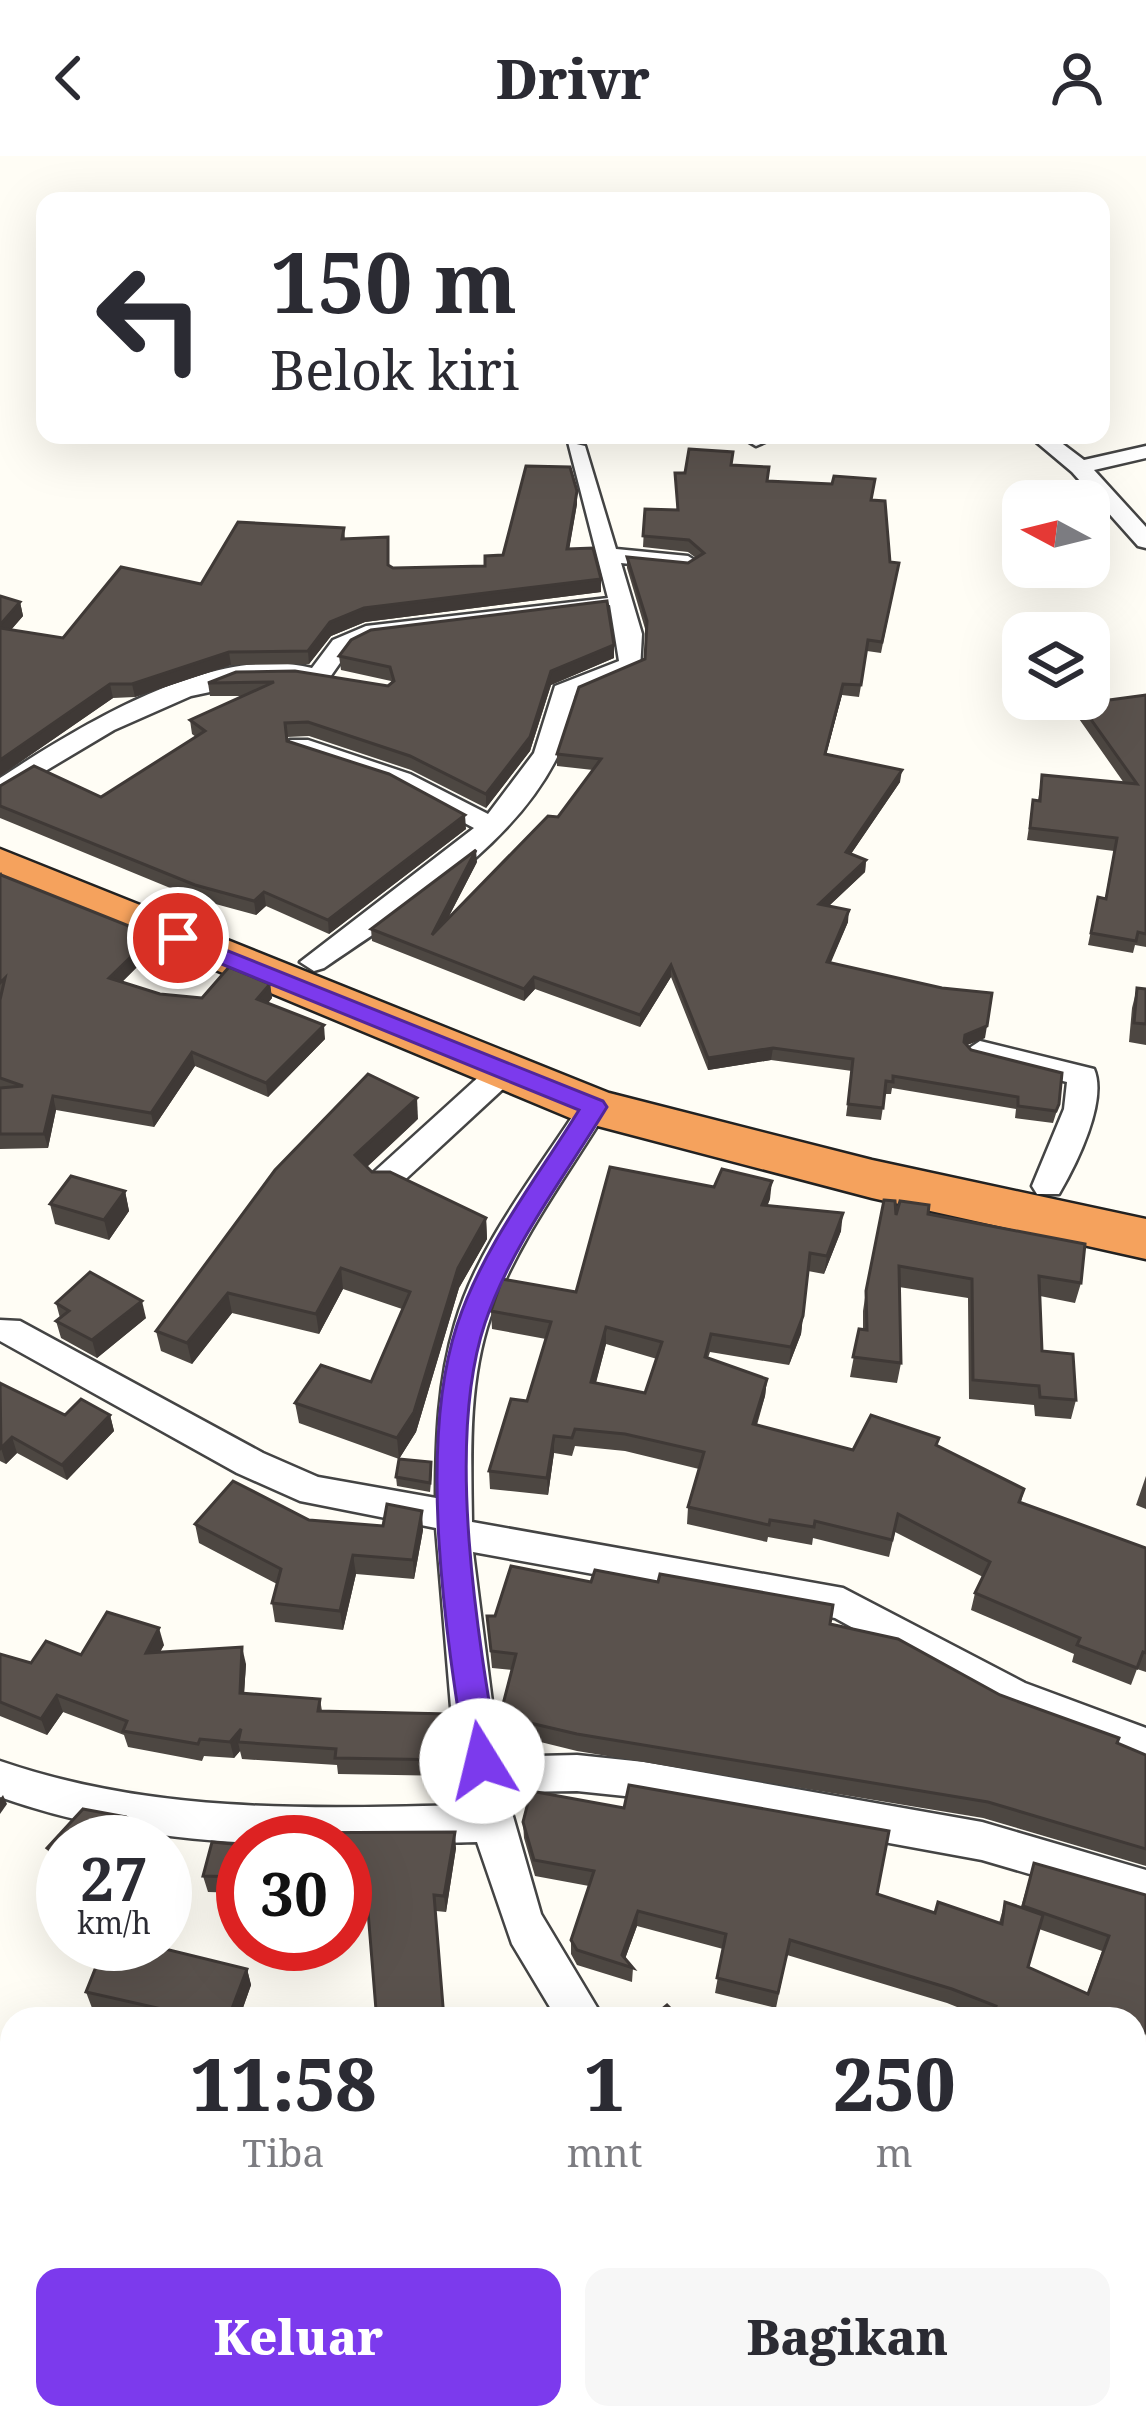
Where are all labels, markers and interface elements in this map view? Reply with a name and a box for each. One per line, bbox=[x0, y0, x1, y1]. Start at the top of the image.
text: Drivr bbox=[496, 41, 650, 115]
icon: back bbox=[36, 45, 102, 111]
icon: person bbox=[1044, 45, 1110, 111]
text: 150 m bbox=[270, 223, 517, 338]
icon: left bbox=[72, 240, 228, 396]
text: Belok kiri bbox=[270, 332, 519, 406]
north arrow bbox=[1002, 480, 1110, 588]
map controls bbox=[1002, 480, 1110, 720]
button: layers bbox=[1002, 612, 1110, 720]
pin bbox=[127, 887, 229, 989]
icon: arrive bbox=[145, 905, 211, 971]
position arrow bbox=[419, 1698, 545, 1824]
speed limit sign: 30 bbox=[216, 1815, 372, 1971]
text: 27 bbox=[80, 1837, 148, 1919]
text: km/h bbox=[77, 1902, 151, 1943]
text: 11:58 bbox=[191, 2034, 376, 2132]
text: 1 bbox=[584, 2034, 625, 2132]
text: 250 bbox=[833, 2034, 955, 2132]
text: Tiba bbox=[242, 2125, 325, 2178]
text: mnt bbox=[567, 2125, 642, 2178]
text: m bbox=[876, 2125, 913, 2178]
button: Keluar bbox=[36, 2268, 561, 2406]
button: Bagikan bbox=[585, 2268, 1110, 2406]

